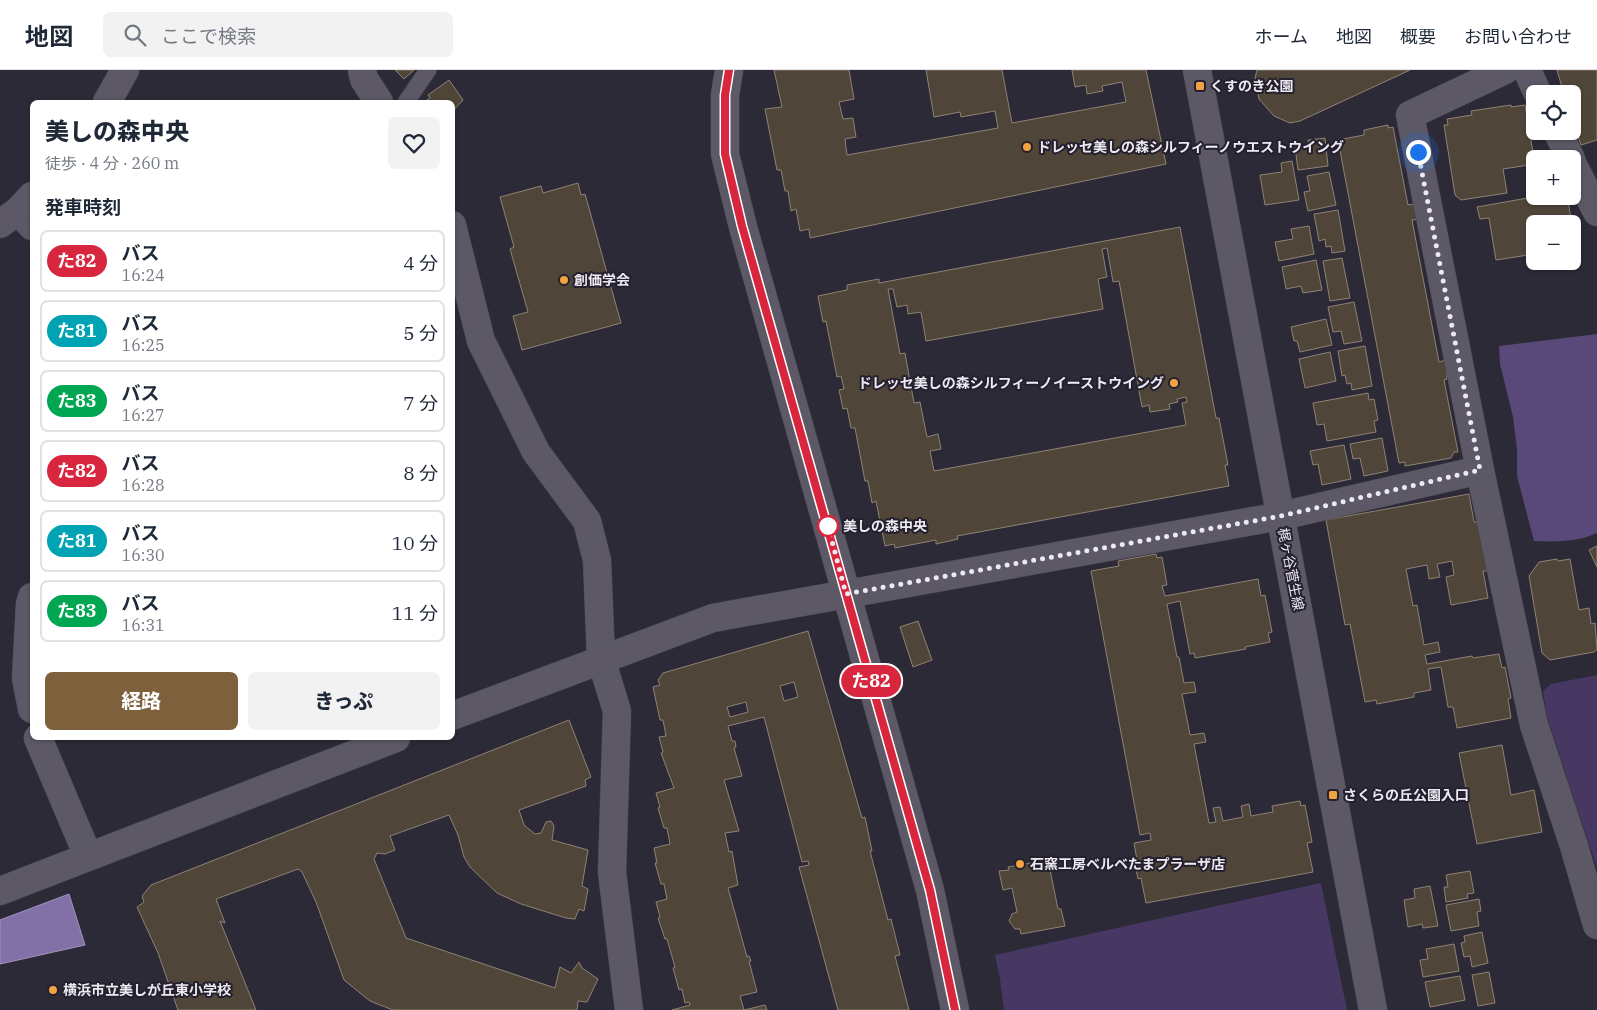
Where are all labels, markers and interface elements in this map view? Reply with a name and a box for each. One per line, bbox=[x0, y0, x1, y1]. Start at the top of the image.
search box bbox=[103, 12, 453, 57]
text: 地図 bbox=[25, 20, 73, 52]
icon: search bbox=[121, 21, 149, 49]
text: ここで検索 bbox=[161, 24, 256, 48]
text: ホーム bbox=[1255, 25, 1308, 48]
text: 地図 bbox=[1336, 25, 1372, 48]
text: 概要 bbox=[1400, 25, 1436, 48]
text: お問い合わせ bbox=[1464, 25, 1572, 48]
place label: くすのき公園 bbox=[1210, 77, 1294, 95]
marker: くすのき公園 bbox=[1194, 80, 1206, 92]
map controls bbox=[1526, 85, 1581, 270]
button: locate bbox=[1526, 85, 1581, 140]
text: 美しの森中央 bbox=[45, 115, 189, 147]
button: heart bbox=[388, 117, 440, 169]
place label: ドレッセ美しの森シルフィーノウエストウイング bbox=[1037, 138, 1344, 156]
your location bbox=[1406, 140, 1431, 165]
marker: ドレッセ美しの森シルフィーノウエストウイング bbox=[1021, 141, 1033, 153]
button: + bbox=[1526, 150, 1581, 205]
text: 徒歩 · 4 分 · 260 m bbox=[45, 153, 179, 173]
text: 発車時刻 bbox=[45, 195, 121, 219]
button: − bbox=[1526, 215, 1581, 270]
text: バス bbox=[122, 241, 160, 265]
text: た82 bbox=[57, 249, 97, 272]
text: 4 分 bbox=[403, 251, 438, 275]
text: 16:24 bbox=[122, 265, 165, 285]
place label: 創価学会 bbox=[574, 271, 630, 289]
marker: 創価学会 bbox=[558, 274, 570, 286]
text: バス bbox=[122, 311, 160, 335]
text: た81 bbox=[57, 319, 97, 342]
text: 5 分 bbox=[403, 321, 438, 345]
text: 16:25 bbox=[122, 335, 165, 355]
place label: ドレッセ美しの森シルフィーノイーストウイング bbox=[858, 374, 1164, 392]
marker: ドレッセ美しの森シルフィーノイーストウイング bbox=[1168, 377, 1180, 389]
text: バス bbox=[122, 381, 160, 405]
text: た83 bbox=[57, 389, 97, 412]
text: 7 分 bbox=[403, 391, 438, 415]
text: 16:27 bbox=[122, 405, 165, 425]
text: バス bbox=[122, 451, 160, 475]
text: た82 bbox=[57, 459, 97, 482]
text: 8 分 bbox=[403, 461, 438, 485]
text: 16:28 bbox=[122, 475, 165, 495]
marker: 美しの森中央 bbox=[817, 515, 839, 537]
place label: 美しの森中央 bbox=[843, 517, 927, 535]
text: バス bbox=[122, 521, 160, 545]
street label: 梶ヶ谷菅生線 bbox=[1274, 526, 1308, 612]
text: た81 bbox=[57, 529, 97, 552]
text: 10 分 bbox=[392, 531, 438, 555]
text: 16:30 bbox=[122, 545, 165, 565]
text: バス bbox=[122, 591, 160, 615]
text: た83 bbox=[57, 599, 97, 622]
text: 11 分 bbox=[392, 601, 438, 625]
text: 16:31 bbox=[122, 615, 165, 635]
line badge: た82 bbox=[842, 665, 900, 697]
text: た82 bbox=[851, 669, 891, 692]
button: 経路 bbox=[45, 672, 238, 730]
button: きっぷ bbox=[248, 672, 440, 730]
place label: さくらの丘公園入口 bbox=[1343, 786, 1469, 804]
marker: さくらの丘公園入口 bbox=[1327, 789, 1339, 801]
place label: 石窯工房ベルベたまプラーザ店 bbox=[1030, 855, 1225, 873]
marker: 石窯工房ベルベたまプラーザ店 bbox=[1014, 858, 1026, 870]
place label: 横浜市立美しが丘東小学校 bbox=[63, 981, 231, 999]
marker: 横浜市立美しが丘東小学校 bbox=[47, 984, 59, 996]

